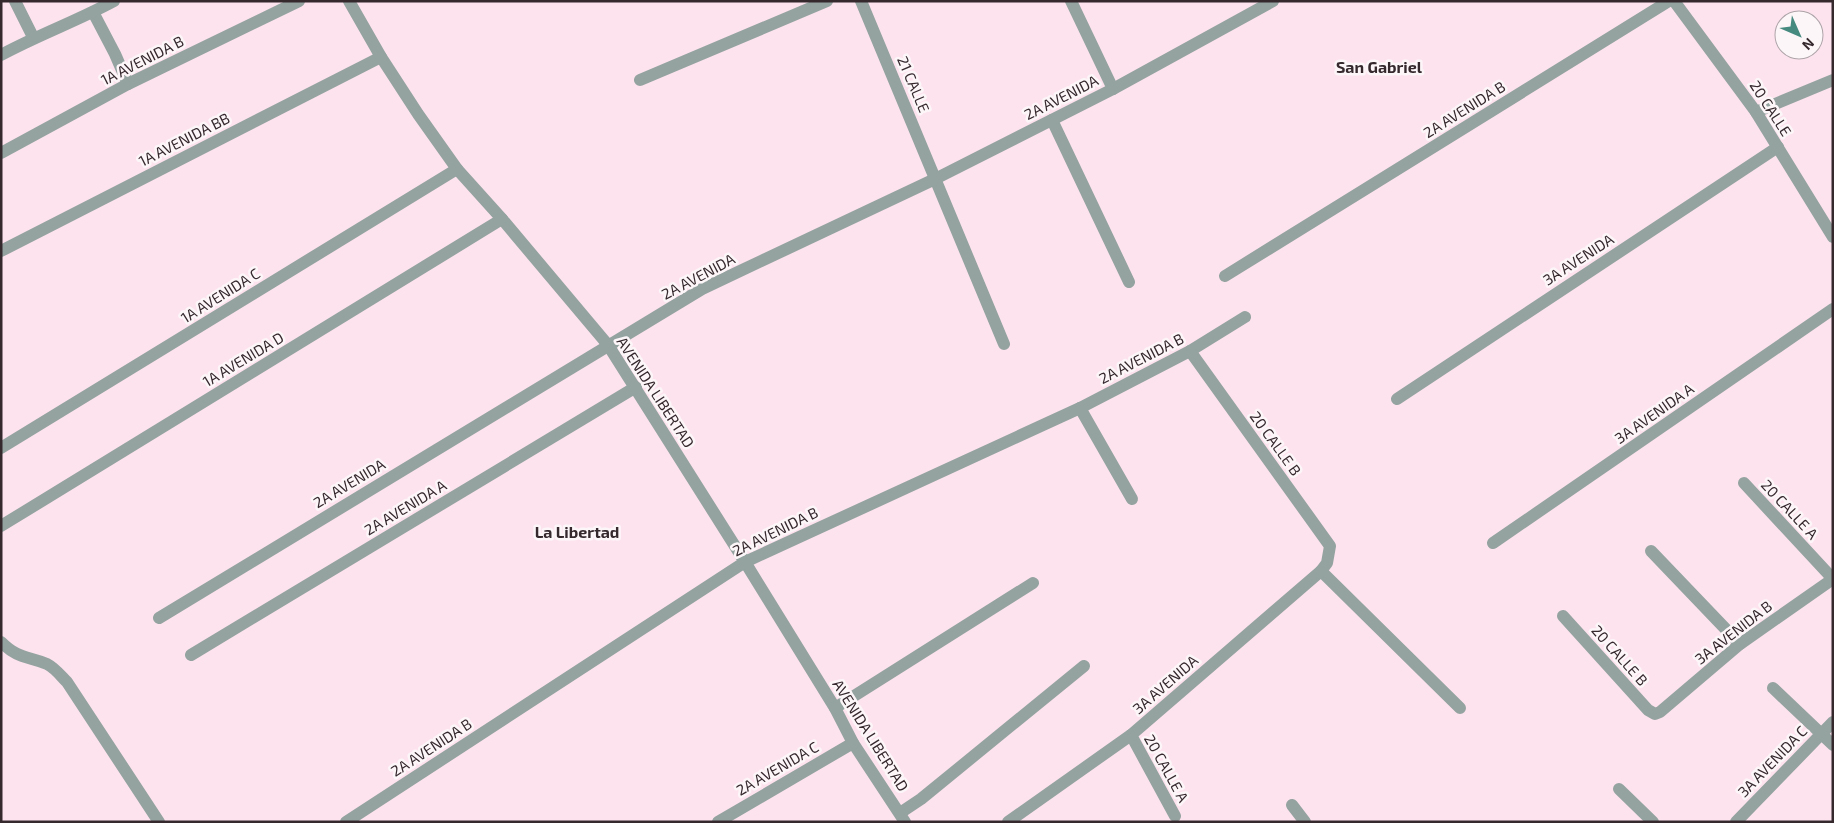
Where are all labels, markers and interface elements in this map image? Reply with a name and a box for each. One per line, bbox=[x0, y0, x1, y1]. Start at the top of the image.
north arrow bbox=[1774, 10, 1824, 60]
street label: 1A AVENIDA B bbox=[98, 31, 186, 89]
text: N bbox=[1799, 35, 1818, 54]
street label: 21 CALLE bbox=[894, 53, 934, 115]
district label: San Gabriel bbox=[1336, 57, 1423, 76]
street label: 2A AVENIDA bbox=[1021, 70, 1102, 123]
street label: 2A AVENIDA B bbox=[1420, 77, 1508, 141]
street label: 20 CALLE bbox=[1746, 77, 1796, 139]
street label: 1A AVENIDA BB bbox=[136, 108, 232, 170]
street label: 3A AVENIDA bbox=[1539, 229, 1617, 288]
street label: 2A AVENIDA bbox=[658, 249, 738, 303]
street label: 1A AVENIDA C bbox=[177, 263, 263, 326]
street label: 1A AVENIDA D bbox=[199, 328, 287, 390]
street label: 2A AVENIDA B bbox=[1096, 329, 1186, 387]
street label: AVENIDA LIBERTAD bbox=[613, 333, 699, 451]
street label: 3A AVENIDA A bbox=[1611, 379, 1698, 447]
street label: 20 CALLE B bbox=[1247, 407, 1305, 479]
street label: 2A AVENIDA bbox=[310, 454, 389, 511]
street label: 2A AVENIDA A bbox=[361, 475, 450, 539]
street label: 20 CALLE A bbox=[1758, 475, 1823, 543]
street label: 2A AVENIDA B bbox=[729, 503, 821, 559]
district label: La Libertad bbox=[535, 522, 619, 541]
street label: 3A AVENIDA B bbox=[1691, 596, 1775, 668]
street label: 20 CALLE B bbox=[1588, 621, 1652, 689]
street label: 3A AVENIDA bbox=[1129, 650, 1202, 717]
street label: AVENIDA LIBERTAD bbox=[829, 676, 913, 794]
street label: 2A AVENIDA B bbox=[387, 714, 475, 780]
street label: 3A AVENIDA C bbox=[1734, 721, 1811, 800]
street label: 20 CALLE A bbox=[1141, 731, 1193, 806]
street label: 2A AVENIDA C bbox=[733, 737, 822, 799]

